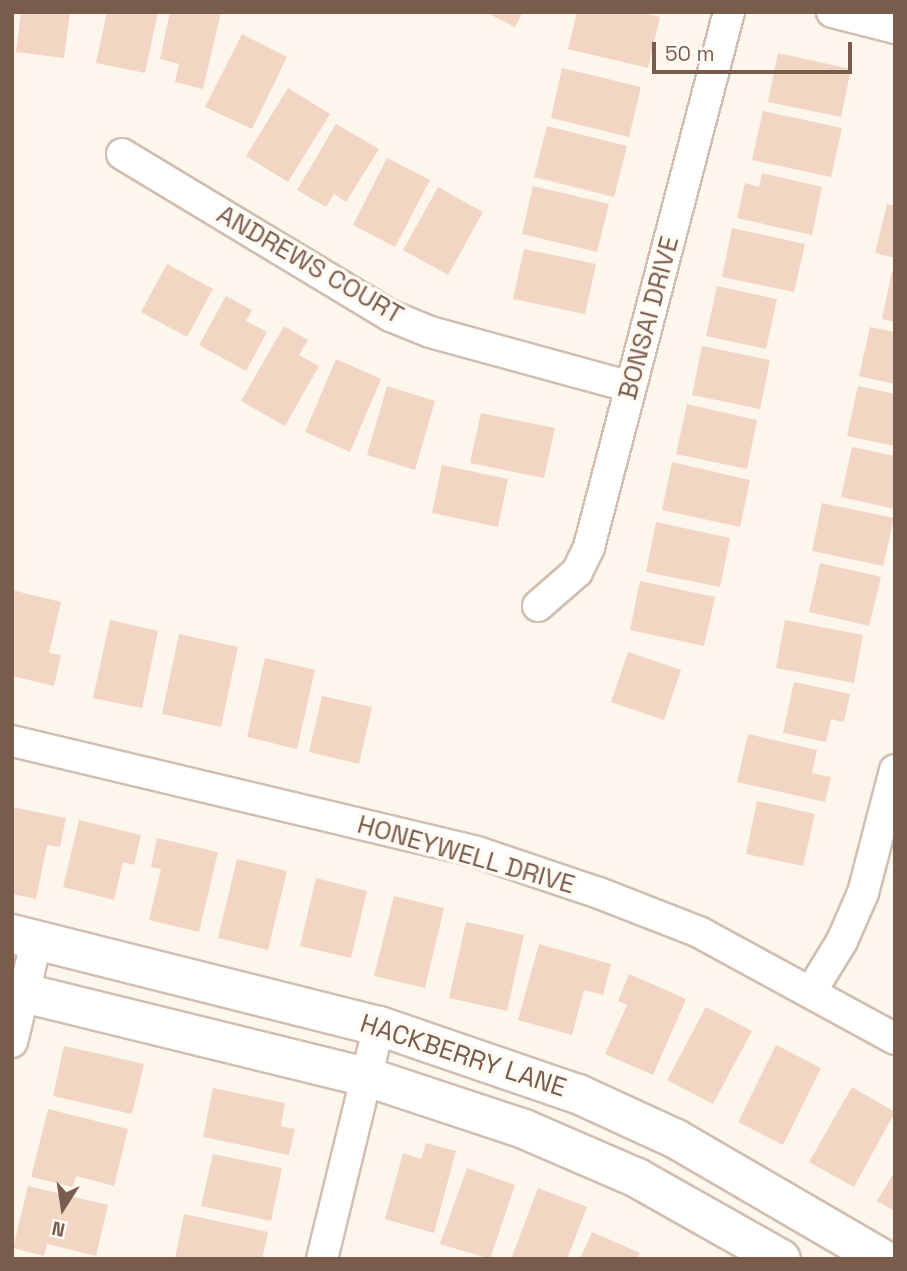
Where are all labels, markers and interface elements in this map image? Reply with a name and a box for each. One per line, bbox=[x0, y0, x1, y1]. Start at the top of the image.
scale bar bbox=[655, 28, 855, 72]
text: 50 m bbox=[665, 40, 715, 67]
street label: ANDREWS COURT bbox=[211, 199, 409, 331]
street label: BONSAI DRIVE bbox=[612, 233, 686, 403]
street label: HONEYWELL DRIVE bbox=[353, 809, 579, 901]
street label: HACKBERRY LANE bbox=[356, 1008, 570, 1104]
north arrow bbox=[28, 1173, 98, 1243]
text: N bbox=[50, 1215, 67, 1243]

